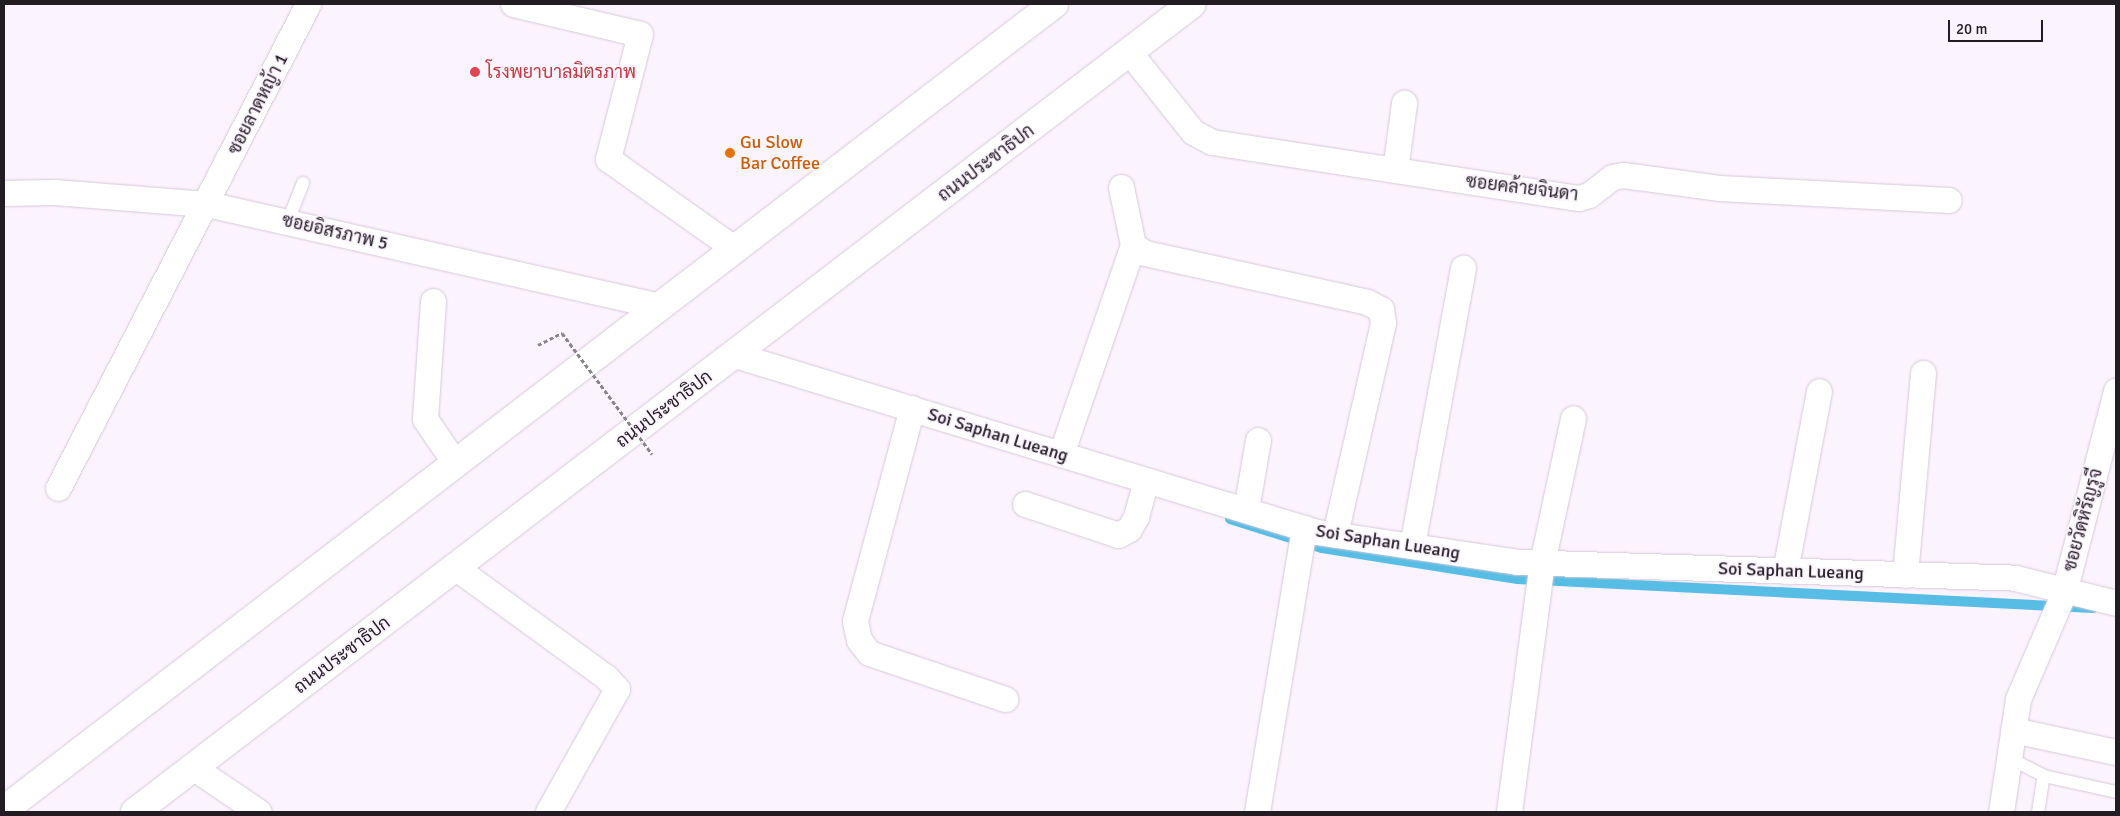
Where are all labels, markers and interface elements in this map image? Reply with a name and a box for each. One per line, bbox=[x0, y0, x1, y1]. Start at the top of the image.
scale bar bbox=[1950, 10, 2045, 42]
text: 20 m bbox=[1956, 20, 1987, 38]
street label: ซอยลาดหญ้า 1 bbox=[223, 50, 293, 158]
place label: โรงพยาบาลมิตรภาพ bbox=[486, 61, 636, 83]
marker: โรงพยาบาลมิตรภาพ bbox=[468, 65, 482, 79]
street label: ถนนประชาธิปก bbox=[934, 120, 1038, 206]
place label: Gu Slow Bar Coffee bbox=[740, 132, 820, 174]
marker: Gu Slow Bar Coffee bbox=[724, 147, 736, 159]
street label: ซอยคล้ายจินดา bbox=[1465, 170, 1579, 206]
street label: ซอยอิสรภาพ 5 bbox=[280, 209, 390, 255]
street label: ถนนประชาธิปก bbox=[612, 366, 716, 452]
street label: Soi Saphan Lueang bbox=[925, 403, 1071, 467]
street label: ซอยวัดหิรัญรูจี bbox=[2059, 466, 2107, 574]
street label: Soi Saphan Lueang bbox=[1314, 520, 1462, 564]
street label: Soi Saphan Lueang bbox=[1718, 558, 1864, 584]
street label: ถนนประชาธิปก bbox=[290, 612, 394, 698]

